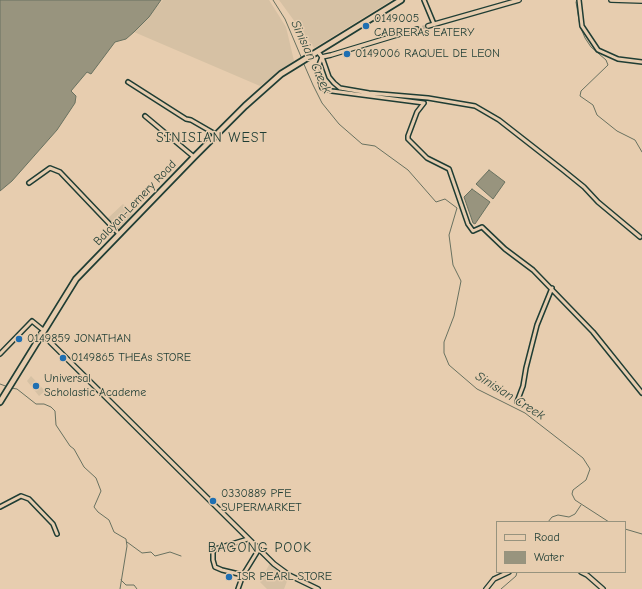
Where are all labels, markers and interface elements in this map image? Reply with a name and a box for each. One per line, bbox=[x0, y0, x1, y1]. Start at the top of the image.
place label: 0149005 CABRERAs EATERY bbox=[374, 12, 474, 40]
water label: Sinisian Creek bbox=[287, 18, 335, 96]
marker: 0149005 CABRERAs EATERY bbox=[361, 21, 371, 31]
place label: 0149006 RAQUEL DE LEON bbox=[355, 47, 500, 61]
marker: 0149006 RAQUEL DE LEON bbox=[342, 49, 352, 59]
district label: SINISIAN WEST bbox=[156, 130, 268, 146]
street label: Balayan-Lemery Road bbox=[91, 157, 179, 249]
place label: 0149859 JONATHAN bbox=[27, 332, 131, 346]
marker: 0149859 JONATHAN bbox=[14, 334, 24, 344]
place label: 0149865 THEAs STORE bbox=[71, 351, 191, 365]
marker: 0149865 THEAs STORE bbox=[58, 353, 68, 363]
water label: Sinisian Creek bbox=[472, 368, 548, 424]
place label: Universal Scholastic Academe bbox=[44, 372, 146, 400]
marker: Universal Scholastic Academe bbox=[31, 381, 41, 391]
place label: 0330889 PFE SUPERMARKET bbox=[221, 487, 301, 515]
marker: 0330889 PFE SUPERMARKET bbox=[208, 496, 218, 506]
legend bbox=[496, 521, 626, 573]
text: Road bbox=[534, 530, 560, 544]
district label: BAGONG POOK bbox=[208, 540, 312, 556]
text: Water bbox=[534, 550, 564, 564]
place label: ISR PEARL STORE bbox=[237, 570, 332, 584]
marker: ISR PEARL STORE bbox=[224, 572, 234, 582]

